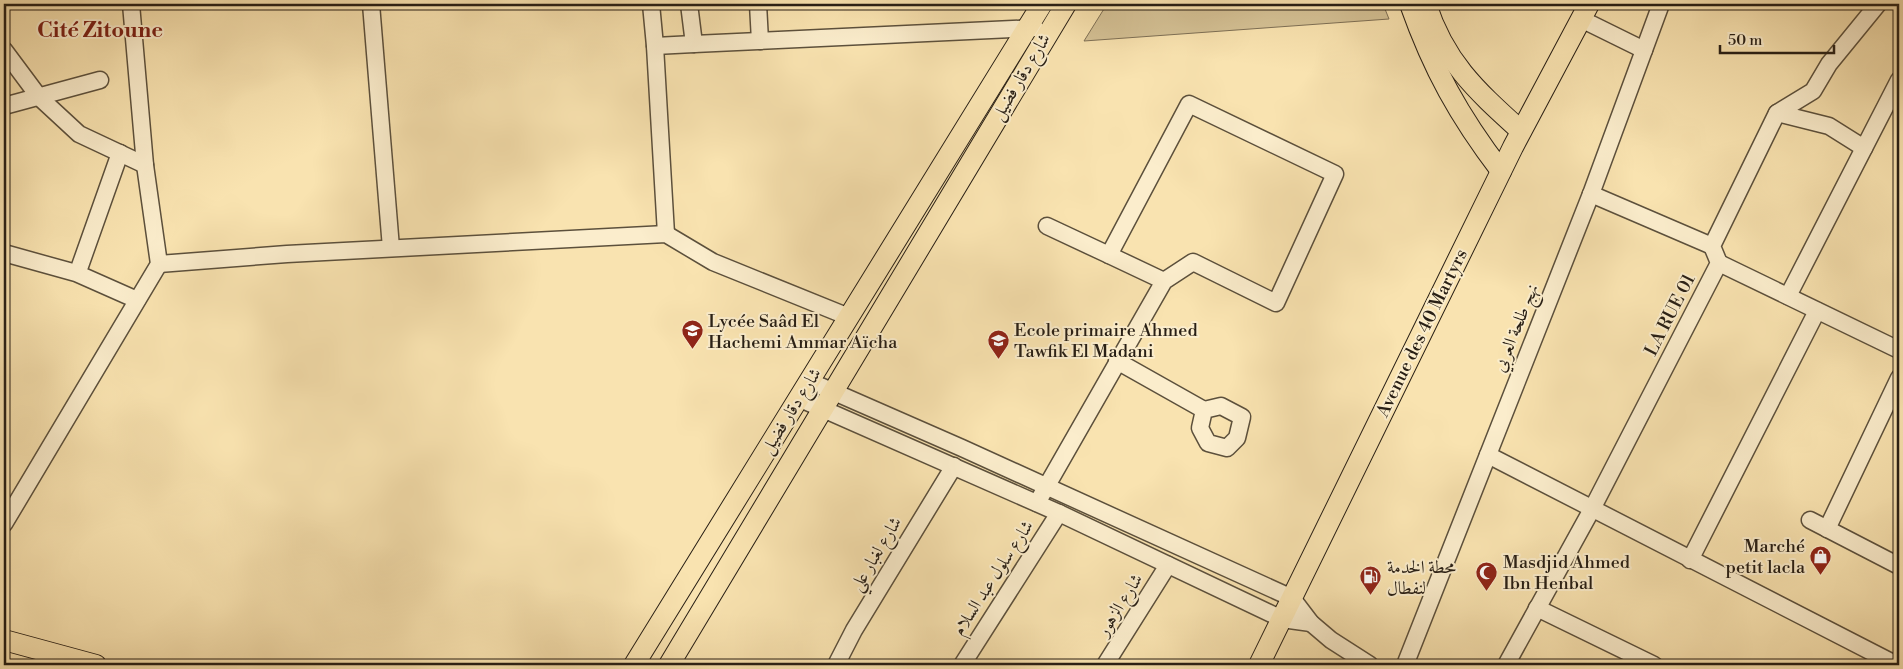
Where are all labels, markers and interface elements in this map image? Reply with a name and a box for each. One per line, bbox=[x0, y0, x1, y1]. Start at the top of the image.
district label: Cité Zitoune bbox=[37, 17, 163, 44]
scale bar bbox=[1720, 22, 1834, 54]
street label: شارع دقار فضيل bbox=[986, 29, 1059, 126]
text: 50 m bbox=[1728, 31, 1762, 50]
street label: Avenue des 40 Martyrs bbox=[1371, 245, 1473, 422]
street label: LA RUE 01 bbox=[1639, 270, 1701, 360]
street label: نهج طلحة العربي bbox=[1488, 280, 1548, 377]
place label: Lycée Saâd El Hachemi Ammar Aïcha bbox=[708, 310, 898, 354]
school or university icon: Lycée Saâd El Hachemi Ammar Aïcha bbox=[680, 319, 704, 350]
place label: Ecole primaire Ahmed Tawfik El Madani bbox=[1014, 319, 1198, 363]
school or university icon: Ecole primaire Ahmed Tawfik El Madani bbox=[986, 328, 1010, 359]
street label: شارع دقار فضيل bbox=[755, 363, 829, 460]
street label: شارع لغبار علي bbox=[845, 512, 912, 598]
street label: شارع سلول عبد السلام bbox=[947, 516, 1042, 642]
place label: Marché petit lacla bbox=[1726, 535, 1806, 579]
shop icon: Marché petit lacla bbox=[1809, 544, 1833, 575]
place label: Masdjid Ahmed Ibn Henbal bbox=[1503, 551, 1631, 595]
place label: محطة الخدمة لنفطال bbox=[1387, 556, 1456, 600]
mosque icon: Masdjid Ahmed Ibn Henbal bbox=[1475, 560, 1499, 591]
fuel station icon: محطة الخدمة لنفطال bbox=[1359, 565, 1383, 596]
street label: شارع الزهور bbox=[1091, 569, 1151, 644]

